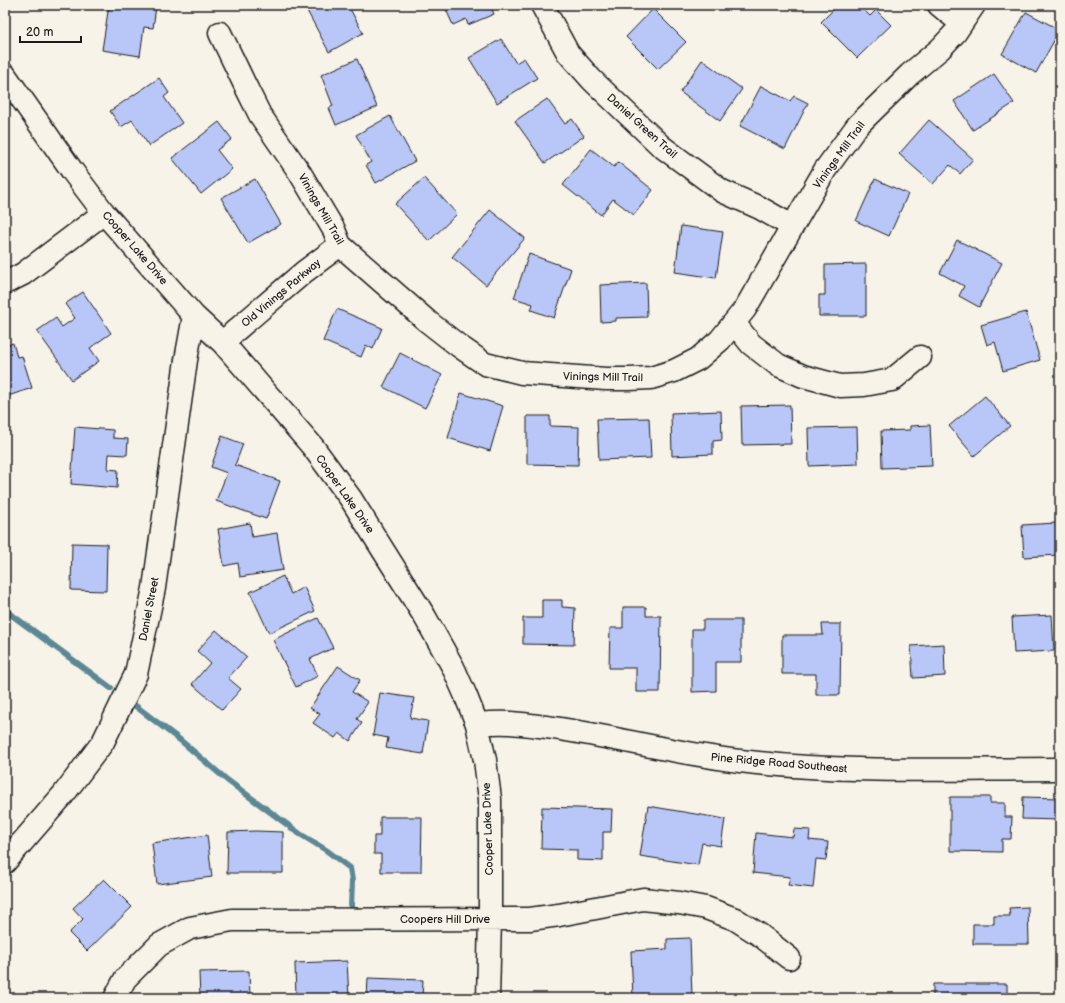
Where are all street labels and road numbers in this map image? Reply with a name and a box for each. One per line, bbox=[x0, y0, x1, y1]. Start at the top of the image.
street label: Daniel Green Trail bbox=[604, 91, 680, 161]
street label: Vinings Mill Trail bbox=[810, 119, 868, 191]
street label: Vinings Mill Trail bbox=[295, 171, 347, 247]
street label: Cooper Lake Drive bbox=[100, 209, 171, 288]
street label: Old Vinings Parkway bbox=[239, 256, 323, 330]
street label: Vinings Mill Trail bbox=[563, 370, 643, 384]
street label: Cooper Lake Drive bbox=[313, 452, 377, 536]
street label: Daniel Street bbox=[136, 575, 162, 642]
street label: Pine Ridge Road Southeast bbox=[710, 751, 848, 776]
street label: Cooper Lake Drive bbox=[480, 782, 496, 876]
street label: Coopers Hill Drive bbox=[400, 913, 490, 926]

